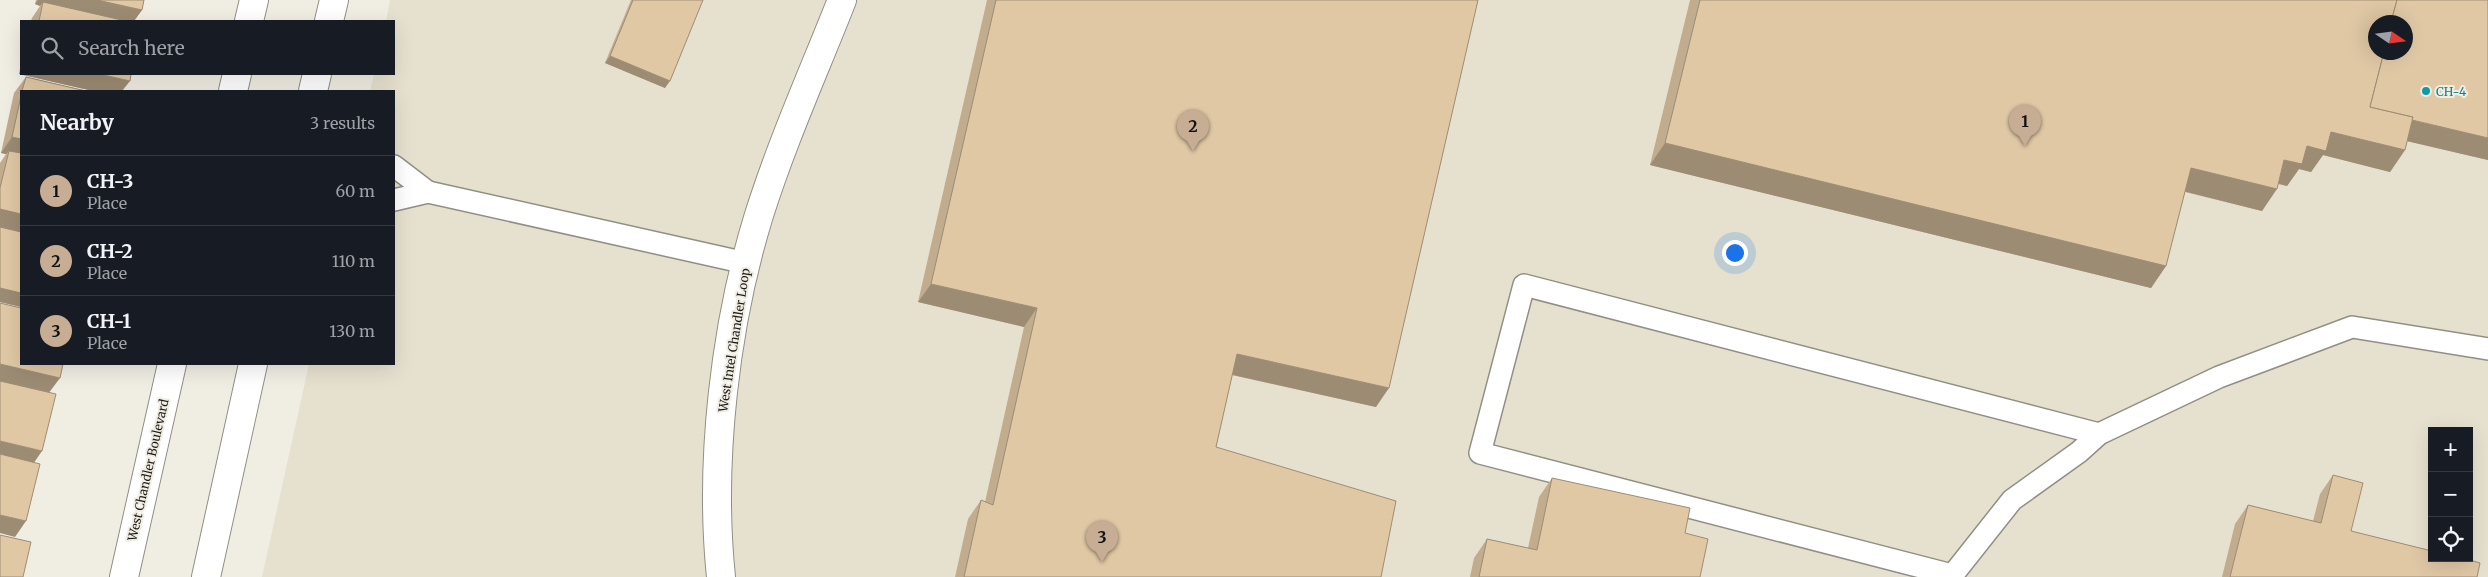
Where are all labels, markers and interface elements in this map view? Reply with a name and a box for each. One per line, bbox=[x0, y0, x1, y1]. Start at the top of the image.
north arrow bbox=[2368, 15, 2413, 60]
search box bbox=[20, 20, 395, 75]
icon: search bbox=[38, 34, 66, 62]
text: Search here bbox=[78, 36, 185, 60]
place label: CH-4 bbox=[2436, 84, 2467, 99]
marker: CH-4 bbox=[2420, 85, 2432, 97]
pin: 1 bbox=[2009, 105, 2041, 146]
text: Nearby bbox=[40, 109, 114, 136]
pin: 2 bbox=[1177, 110, 1209, 151]
text: 3 results bbox=[310, 113, 375, 133]
text: CH-3 bbox=[87, 169, 133, 193]
text: 1 bbox=[52, 181, 60, 201]
text: 60 m bbox=[335, 181, 375, 201]
text: Place bbox=[87, 193, 127, 213]
text: CH-2 bbox=[87, 239, 133, 263]
your location bbox=[1722, 240, 1748, 266]
text: 2 bbox=[51, 251, 61, 271]
text: 110 m bbox=[332, 251, 375, 271]
text: Place bbox=[87, 263, 127, 283]
street label: West Intel Chandler Loop bbox=[715, 267, 753, 414]
text: CH-1 bbox=[87, 309, 131, 333]
text: 3 bbox=[51, 321, 61, 341]
text: 130 m bbox=[329, 321, 375, 341]
text: Place bbox=[87, 333, 127, 353]
street label: West Chandler Boulevard bbox=[124, 398, 172, 543]
map controls bbox=[2428, 427, 2473, 562]
button: + bbox=[2428, 427, 2473, 472]
button: − bbox=[2428, 472, 2473, 517]
button: locate bbox=[2428, 517, 2473, 562]
pin: 3 bbox=[1086, 521, 1118, 562]

